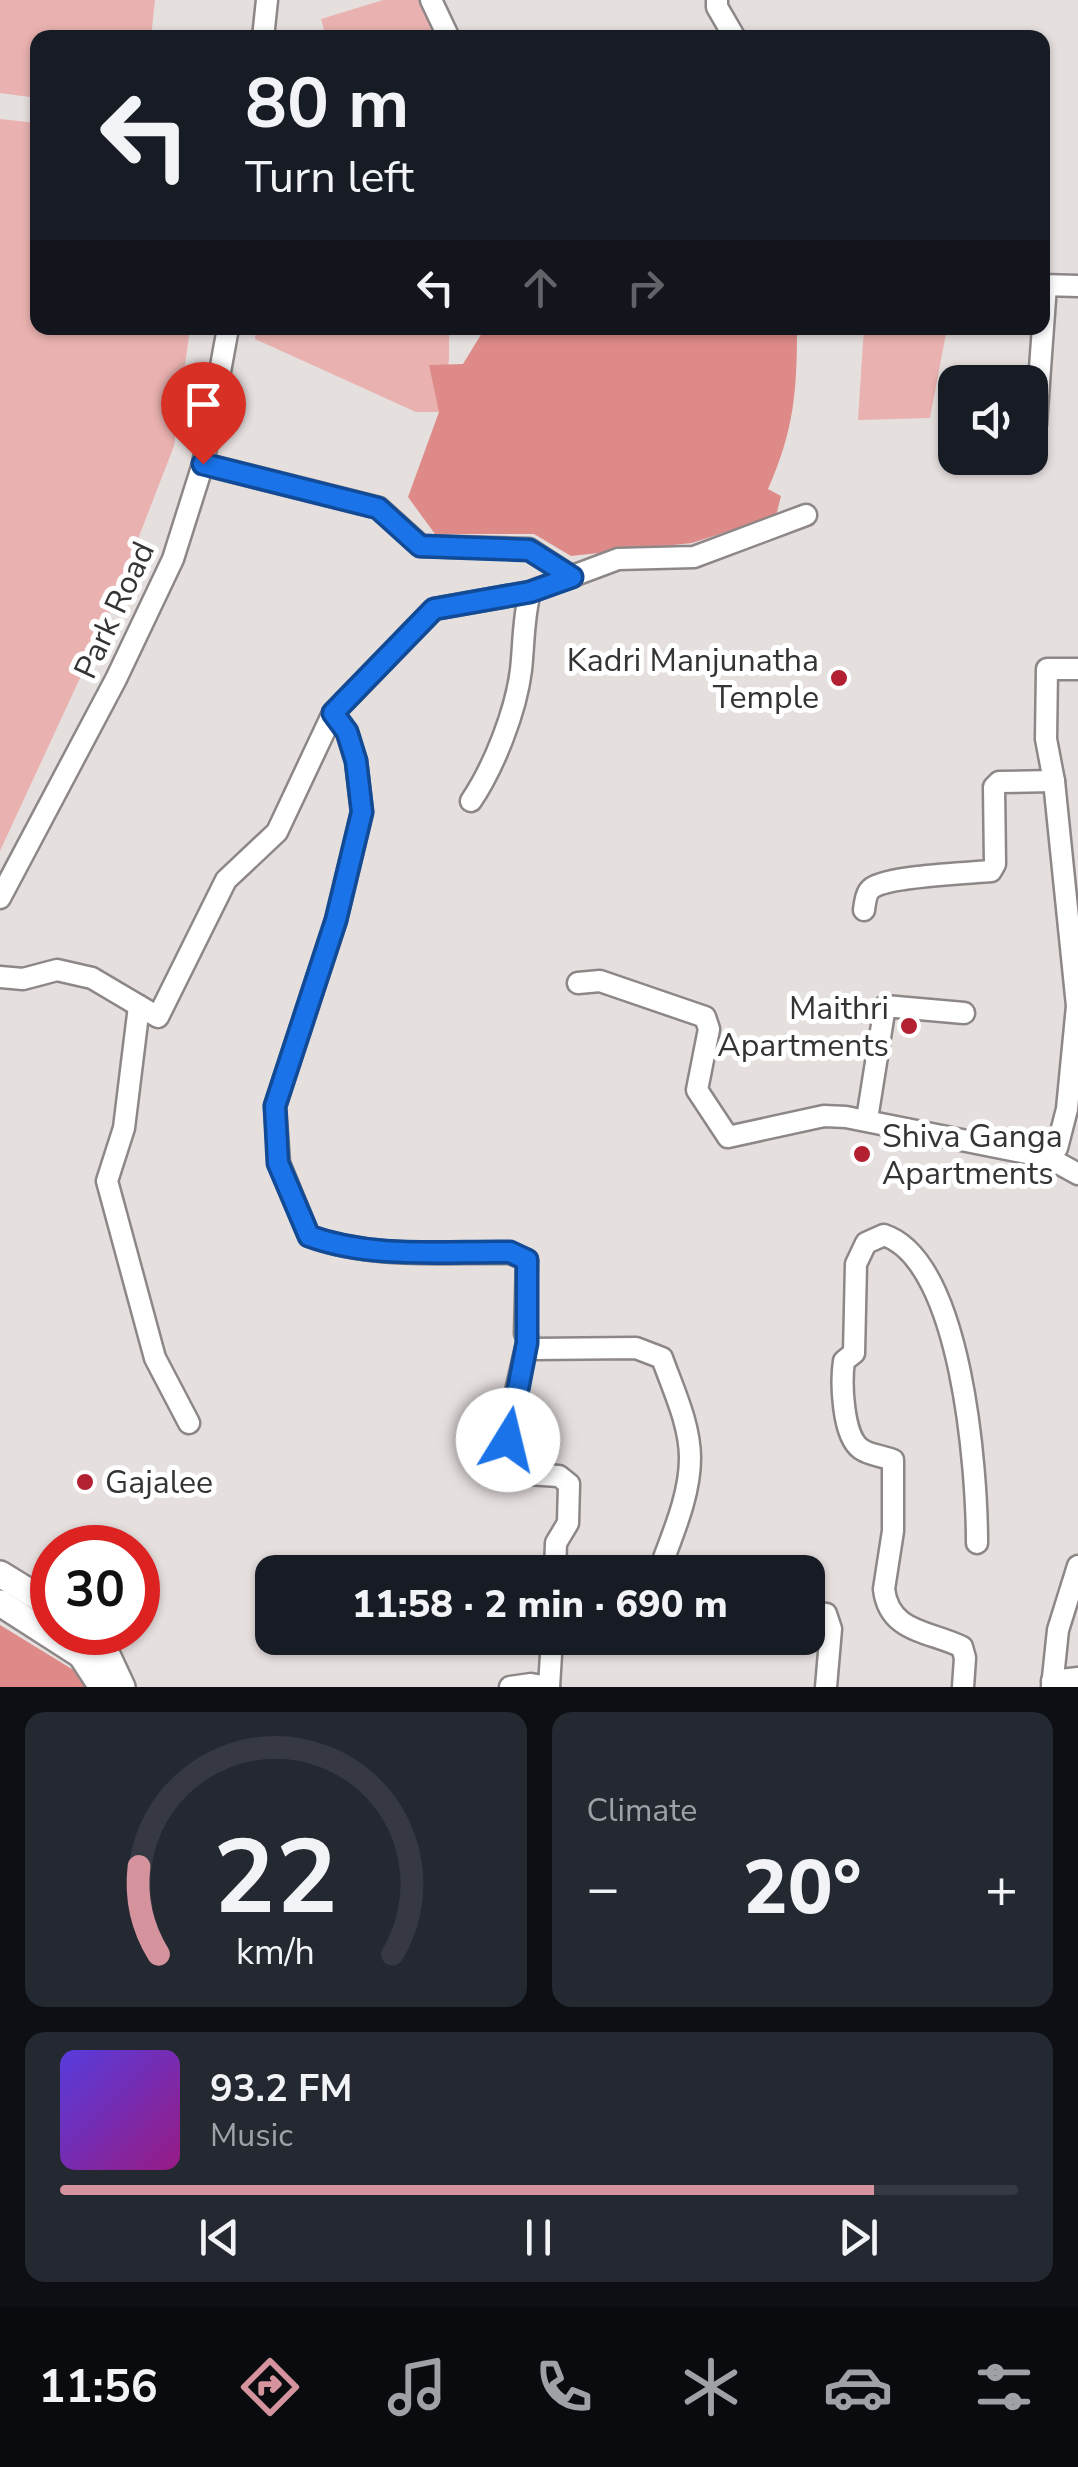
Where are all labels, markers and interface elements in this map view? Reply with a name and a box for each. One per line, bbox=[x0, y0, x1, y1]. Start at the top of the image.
text: 80 m bbox=[245, 56, 409, 152]
icon: left bbox=[80, 70, 210, 200]
text: Turn left bbox=[245, 147, 414, 208]
icon: left bbox=[408, 260, 463, 315]
icon: ahead bbox=[513, 260, 568, 315]
icon: right bbox=[618, 260, 673, 315]
pin bbox=[161, 362, 246, 465]
map controls bbox=[938, 365, 1048, 475]
button: sound bbox=[938, 365, 1048, 475]
icon: arrive bbox=[176, 377, 231, 432]
street label: Park Road bbox=[64, 535, 165, 686]
place label: Kadri Manjunatha Temple bbox=[567, 639, 819, 719]
marker: Kadri Manjunatha Temple bbox=[828, 667, 850, 689]
place label: Maithri Apartments bbox=[717, 987, 889, 1067]
marker: Maithri Apartments bbox=[898, 1015, 920, 1037]
place label: Shiva Ganga Apartments bbox=[882, 1115, 1063, 1195]
marker: Shiva Ganga Apartments bbox=[851, 1143, 873, 1165]
position arrow bbox=[456, 1388, 560, 1492]
place label: Gajalee bbox=[105, 1461, 213, 1504]
marker: Gajalee bbox=[74, 1471, 96, 1493]
speed limit sign: 30 bbox=[30, 1525, 160, 1655]
text: 11:58 · 2 min · 690 m bbox=[352, 1579, 728, 1630]
text: Climate bbox=[587, 1789, 697, 1832]
text: 22 bbox=[213, 1807, 338, 1949]
text: 20° bbox=[743, 1837, 862, 1939]
text: − bbox=[587, 1851, 620, 1926]
text: + bbox=[985, 1851, 1018, 1926]
text: km/h bbox=[236, 1928, 315, 1977]
text: 93.2 FM bbox=[210, 2063, 352, 2114]
text: Music bbox=[210, 2114, 293, 2157]
icon: previous bbox=[192, 2210, 247, 2265]
icon: pause bbox=[511, 2210, 566, 2265]
icon: next bbox=[831, 2210, 886, 2265]
icon: directions bbox=[235, 2352, 305, 2422]
icon: music bbox=[382, 2352, 452, 2422]
icon: phone bbox=[529, 2352, 599, 2422]
icon: climate bbox=[676, 2352, 746, 2422]
icon: car bbox=[823, 2352, 893, 2422]
icon: filters bbox=[969, 2352, 1039, 2422]
text: 11:56 bbox=[38, 2357, 158, 2418]

